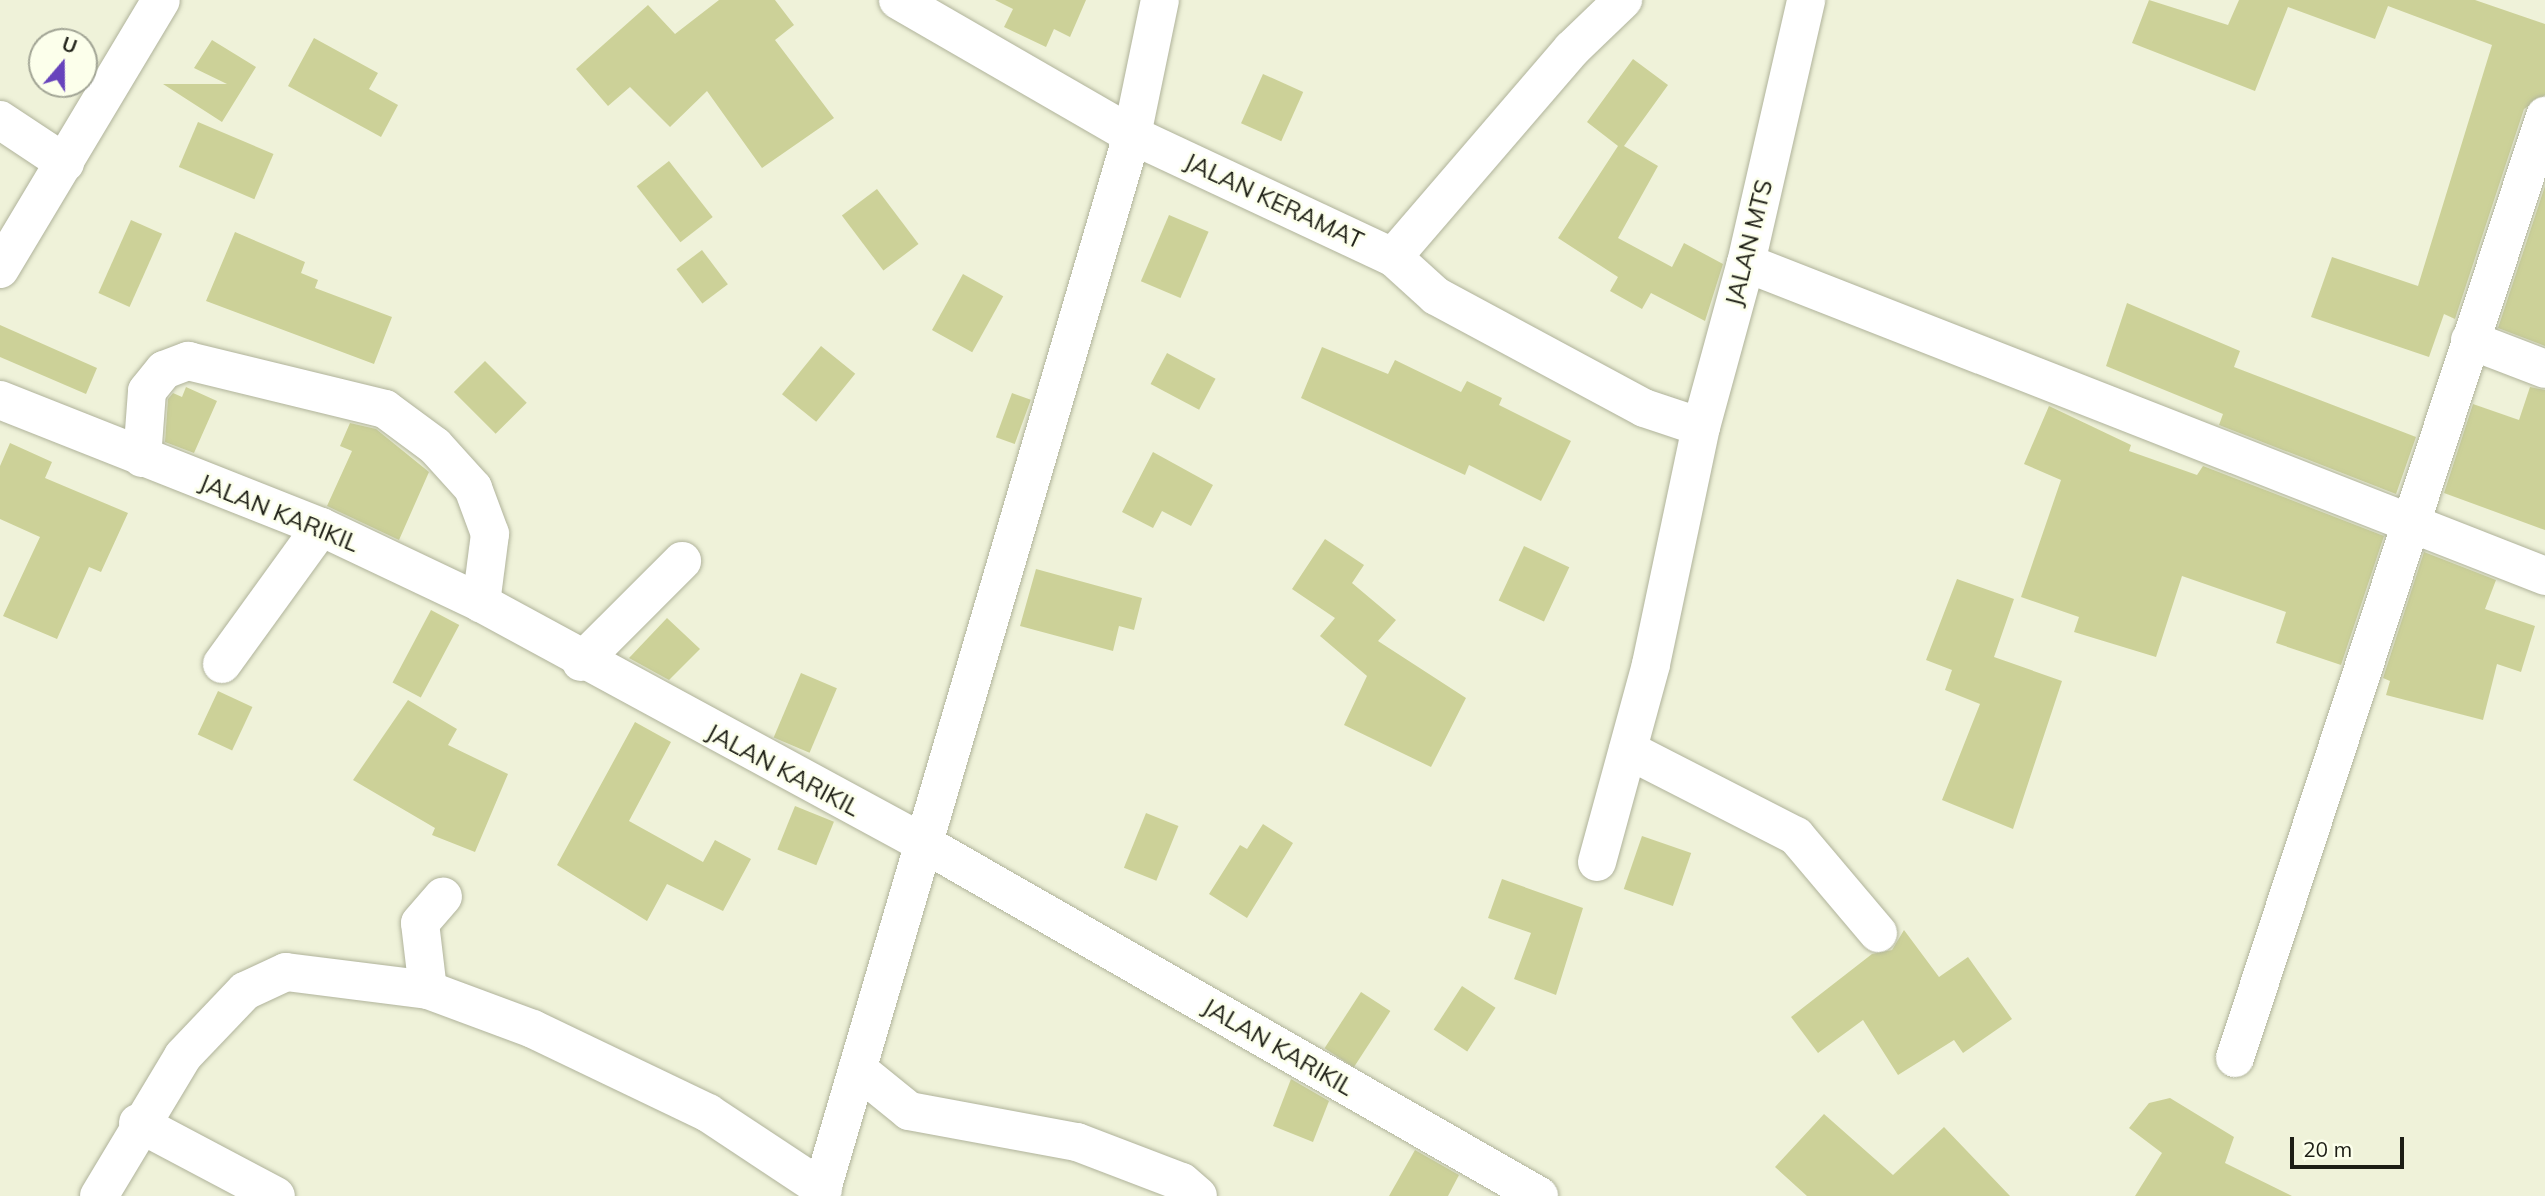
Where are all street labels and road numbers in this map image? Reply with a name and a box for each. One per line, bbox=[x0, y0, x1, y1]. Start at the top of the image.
street label: JALAN KERAMAT bbox=[1180, 147, 1368, 255]
street label: JALAN MTS bbox=[1719, 177, 1779, 309]
street label: JALAN KARIKIL bbox=[195, 468, 363, 558]
street label: JALAN KARIKIL bbox=[701, 718, 865, 822]
street label: JALAN KARIKIL bbox=[1197, 992, 1359, 1102]

